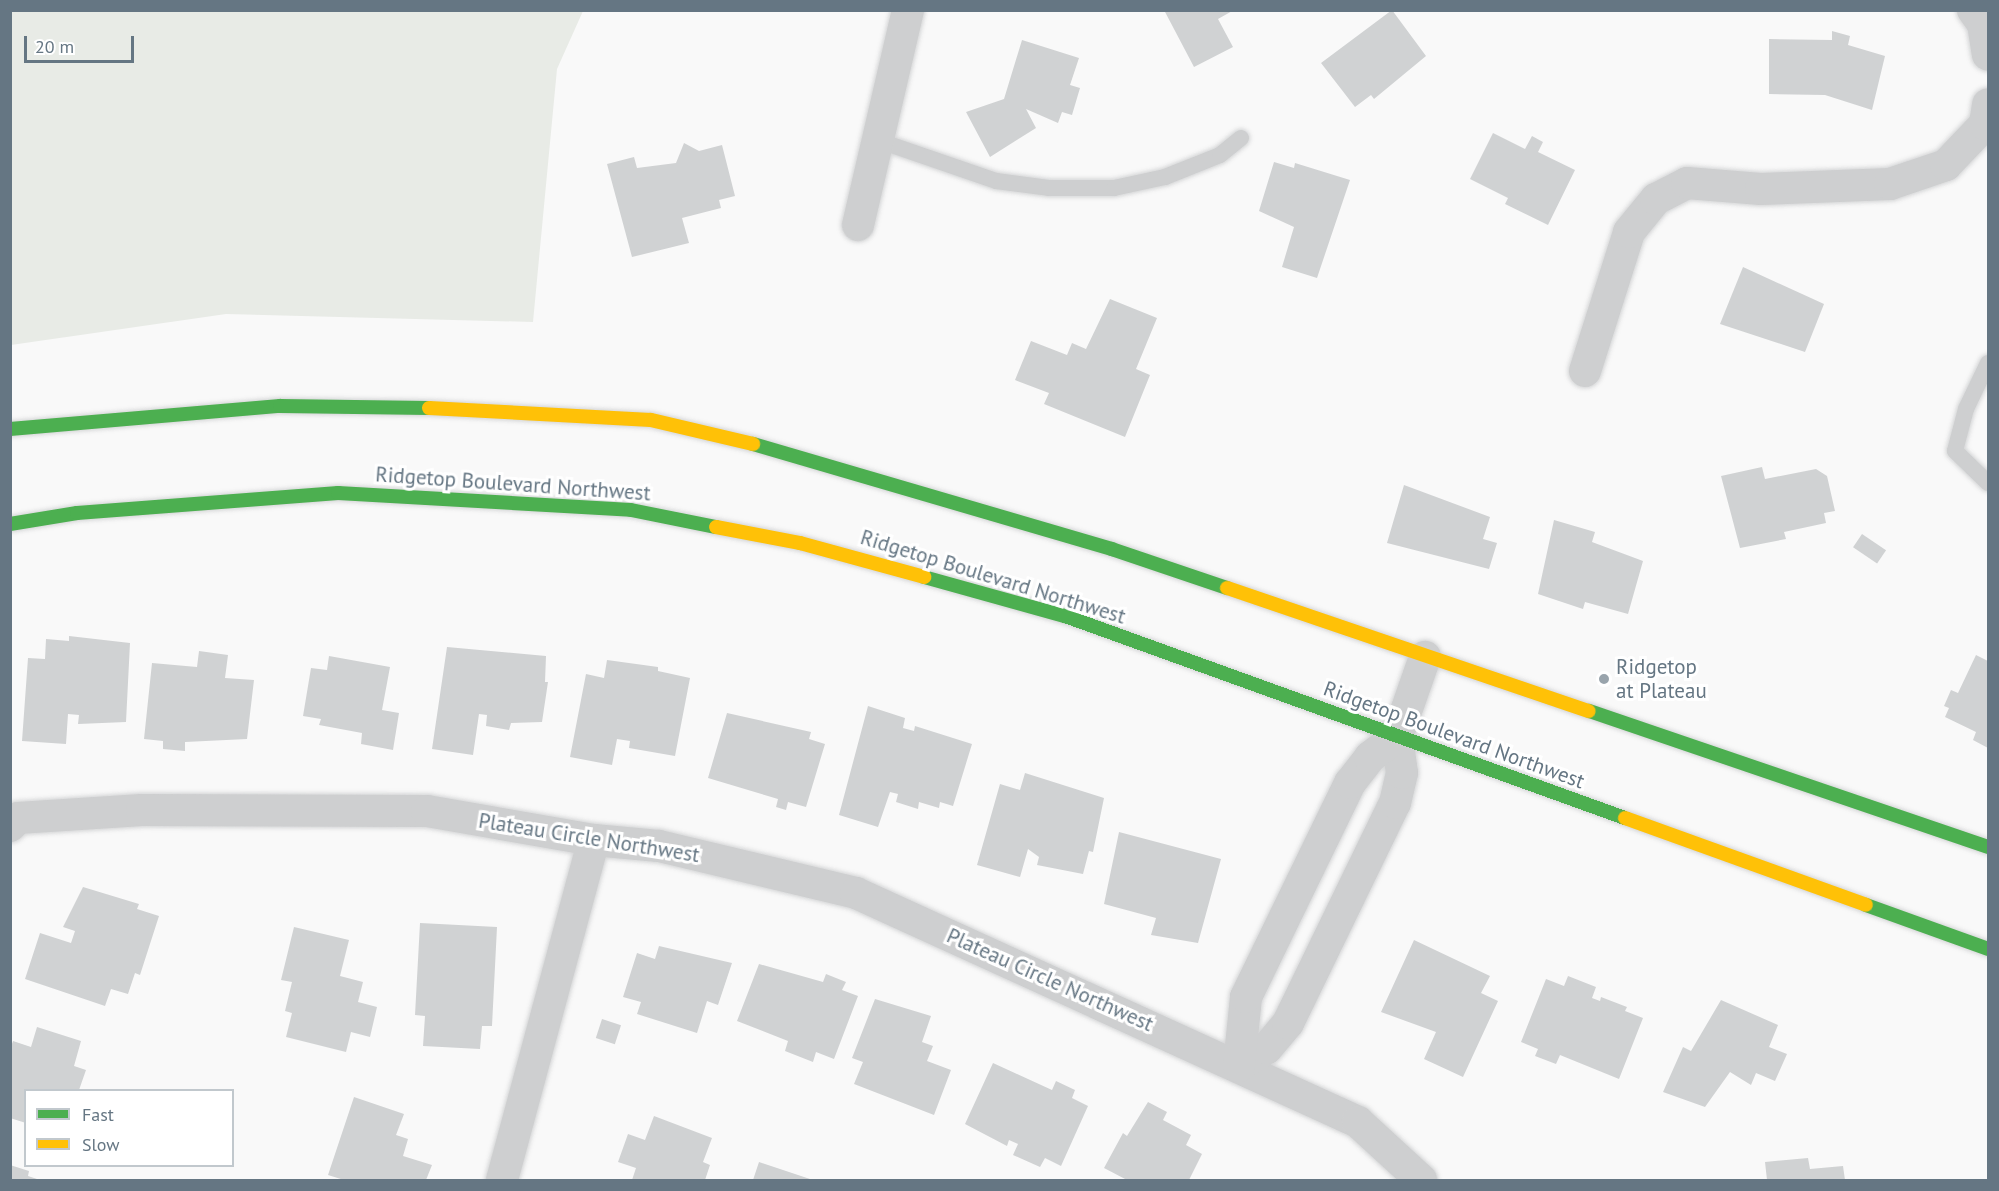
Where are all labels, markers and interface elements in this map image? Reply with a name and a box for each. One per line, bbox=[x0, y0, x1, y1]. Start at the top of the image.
scale bar bbox=[27, 24, 136, 62]
text: 20 m bbox=[35, 35, 74, 58]
street label: Ridgetop Boulevard Northwest bbox=[375, 462, 651, 506]
street label: Ridgetop Boulevard Northwest bbox=[857, 525, 1129, 629]
place label: Ridgetop at Plateau bbox=[1616, 654, 1707, 704]
marker: Ridgetop at Plateau bbox=[1597, 672, 1611, 686]
street label: Ridgetop Boulevard Northwest bbox=[1320, 676, 1588, 794]
street label: Plateau Circle Northwest bbox=[477, 808, 701, 868]
street label: Plateau Circle Northwest bbox=[943, 923, 1157, 1037]
legend bbox=[24, 1089, 234, 1167]
text: Fast bbox=[82, 1103, 114, 1126]
text: Slow bbox=[82, 1133, 120, 1156]

